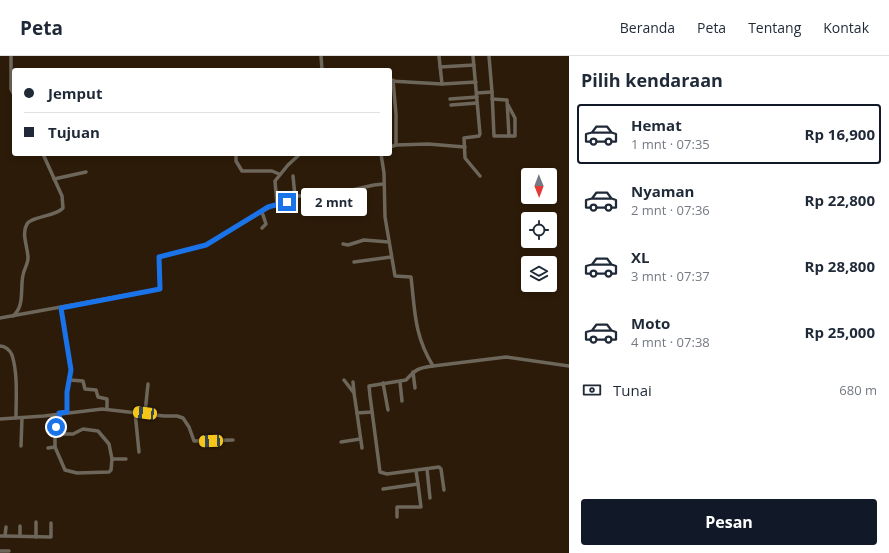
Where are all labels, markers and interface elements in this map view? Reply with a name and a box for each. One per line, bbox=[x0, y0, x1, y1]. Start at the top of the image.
text: Peta bbox=[20, 15, 63, 41]
text: Beranda bbox=[620, 18, 675, 37]
text: Peta bbox=[697, 18, 726, 37]
text: Tentang bbox=[748, 18, 801, 37]
text: Kontak bbox=[823, 18, 869, 37]
text: Pilih kendaraan bbox=[581, 68, 723, 92]
text: Jemput bbox=[48, 83, 102, 103]
text: Hemat bbox=[631, 115, 682, 135]
icon: car bbox=[583, 116, 619, 152]
text: Tujuan bbox=[48, 122, 100, 142]
text: Rp 16,900 bbox=[805, 124, 875, 144]
text: 1 mnt · 07:35 bbox=[631, 135, 710, 153]
north arrow bbox=[521, 168, 557, 204]
map controls bbox=[521, 168, 557, 292]
text: Nyaman bbox=[631, 181, 694, 201]
icon: car bbox=[583, 182, 619, 218]
callout: 2 mnt bbox=[301, 188, 367, 216]
text: Rp 22,800 bbox=[805, 190, 875, 210]
route end bbox=[278, 193, 296, 211]
text: 2 mnt bbox=[315, 193, 353, 211]
text: 2 mnt · 07:36 bbox=[631, 201, 710, 219]
button: locate bbox=[521, 212, 557, 248]
text: XL bbox=[631, 247, 649, 267]
icon: car bbox=[583, 248, 619, 284]
button: layers bbox=[521, 256, 557, 292]
text: Rp 28,800 bbox=[805, 256, 875, 276]
text: 3 mnt · 07:37 bbox=[631, 267, 710, 285]
text: Moto bbox=[631, 313, 670, 333]
icon: car bbox=[583, 314, 619, 350]
text: Rp 25,000 bbox=[805, 322, 875, 342]
text: 4 mnt · 07:38 bbox=[631, 333, 710, 351]
icon: cash bbox=[581, 379, 603, 401]
text: Tunai bbox=[613, 380, 652, 400]
text: 680 m bbox=[839, 381, 877, 399]
car bbox=[132, 406, 158, 420]
route start bbox=[47, 418, 65, 436]
car bbox=[199, 434, 223, 448]
button: Pesan bbox=[581, 499, 877, 545]

